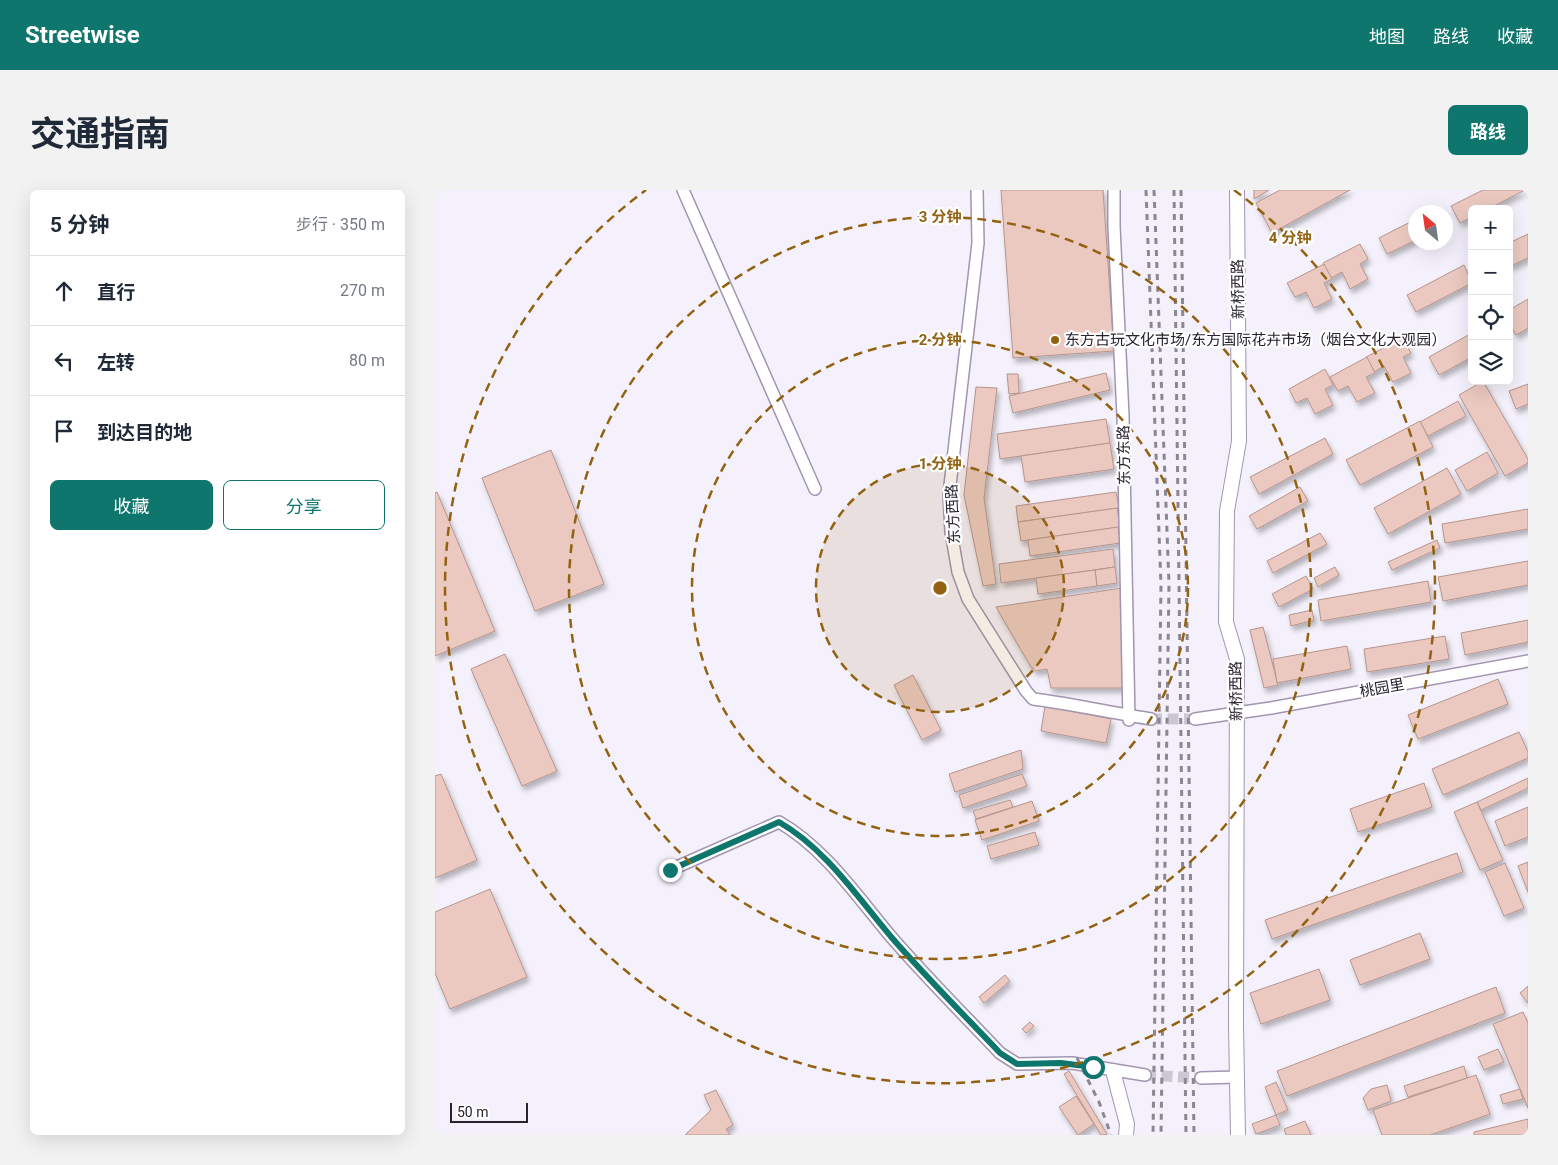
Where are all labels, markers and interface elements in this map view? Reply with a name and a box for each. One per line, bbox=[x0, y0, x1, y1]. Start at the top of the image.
text: Streetwise bbox=[25, 21, 140, 49]
text: 地图 bbox=[1369, 26, 1405, 47]
text: 路线 bbox=[1433, 26, 1469, 47]
text: 收藏 bbox=[1497, 26, 1533, 47]
button: 路线 bbox=[1448, 105, 1528, 155]
text: 交通指南 bbox=[30, 114, 170, 155]
north arrow bbox=[1408, 205, 1453, 250]
map controls bbox=[1468, 205, 1513, 385]
button: + bbox=[1468, 205, 1513, 250]
text: 3 分钟 bbox=[919, 208, 961, 226]
text: 5 分钟 bbox=[50, 213, 109, 237]
text: 步行 · 350 m bbox=[296, 215, 385, 234]
text: 4 分钟 bbox=[1269, 229, 1311, 247]
button: − bbox=[1468, 250, 1513, 295]
street label: 新桥西路 bbox=[1228, 259, 1248, 319]
icon: ahead bbox=[50, 277, 78, 305]
text: 直行 bbox=[97, 281, 135, 304]
text: 270 m bbox=[340, 281, 385, 300]
button: locate bbox=[1468, 295, 1513, 340]
text: 2 分钟 bbox=[919, 331, 961, 349]
place label: 东方古玩文化市场/东方国际花卉市场（烟台文化大观园） bbox=[1065, 331, 1446, 349]
marker: 东方古玩文化市场/东方国际花卉市场（烟台文化大观园） bbox=[1049, 334, 1061, 346]
button: layers bbox=[1468, 340, 1513, 385]
icon: left bbox=[50, 347, 78, 375]
text: 左转 bbox=[97, 351, 135, 374]
text: 80 m bbox=[349, 351, 385, 370]
icon: arrive bbox=[50, 417, 78, 445]
text: 到达目的地 bbox=[97, 421, 192, 444]
street label: 东方东路 bbox=[1114, 425, 1134, 485]
text: 1 分钟 bbox=[919, 455, 961, 473]
button: 收藏 bbox=[50, 480, 213, 530]
button: 分享 bbox=[223, 480, 385, 530]
street label: 东方西路 bbox=[942, 484, 964, 544]
centre of rings bbox=[931, 579, 949, 597]
street label: 新桥西路 bbox=[1226, 661, 1246, 721]
street label: 桃园里 bbox=[1358, 675, 1406, 701]
route end bbox=[659, 859, 682, 882]
route start bbox=[1082, 1056, 1105, 1079]
scale bar bbox=[450, 1100, 527, 1123]
text: 50 m bbox=[457, 1104, 489, 1120]

